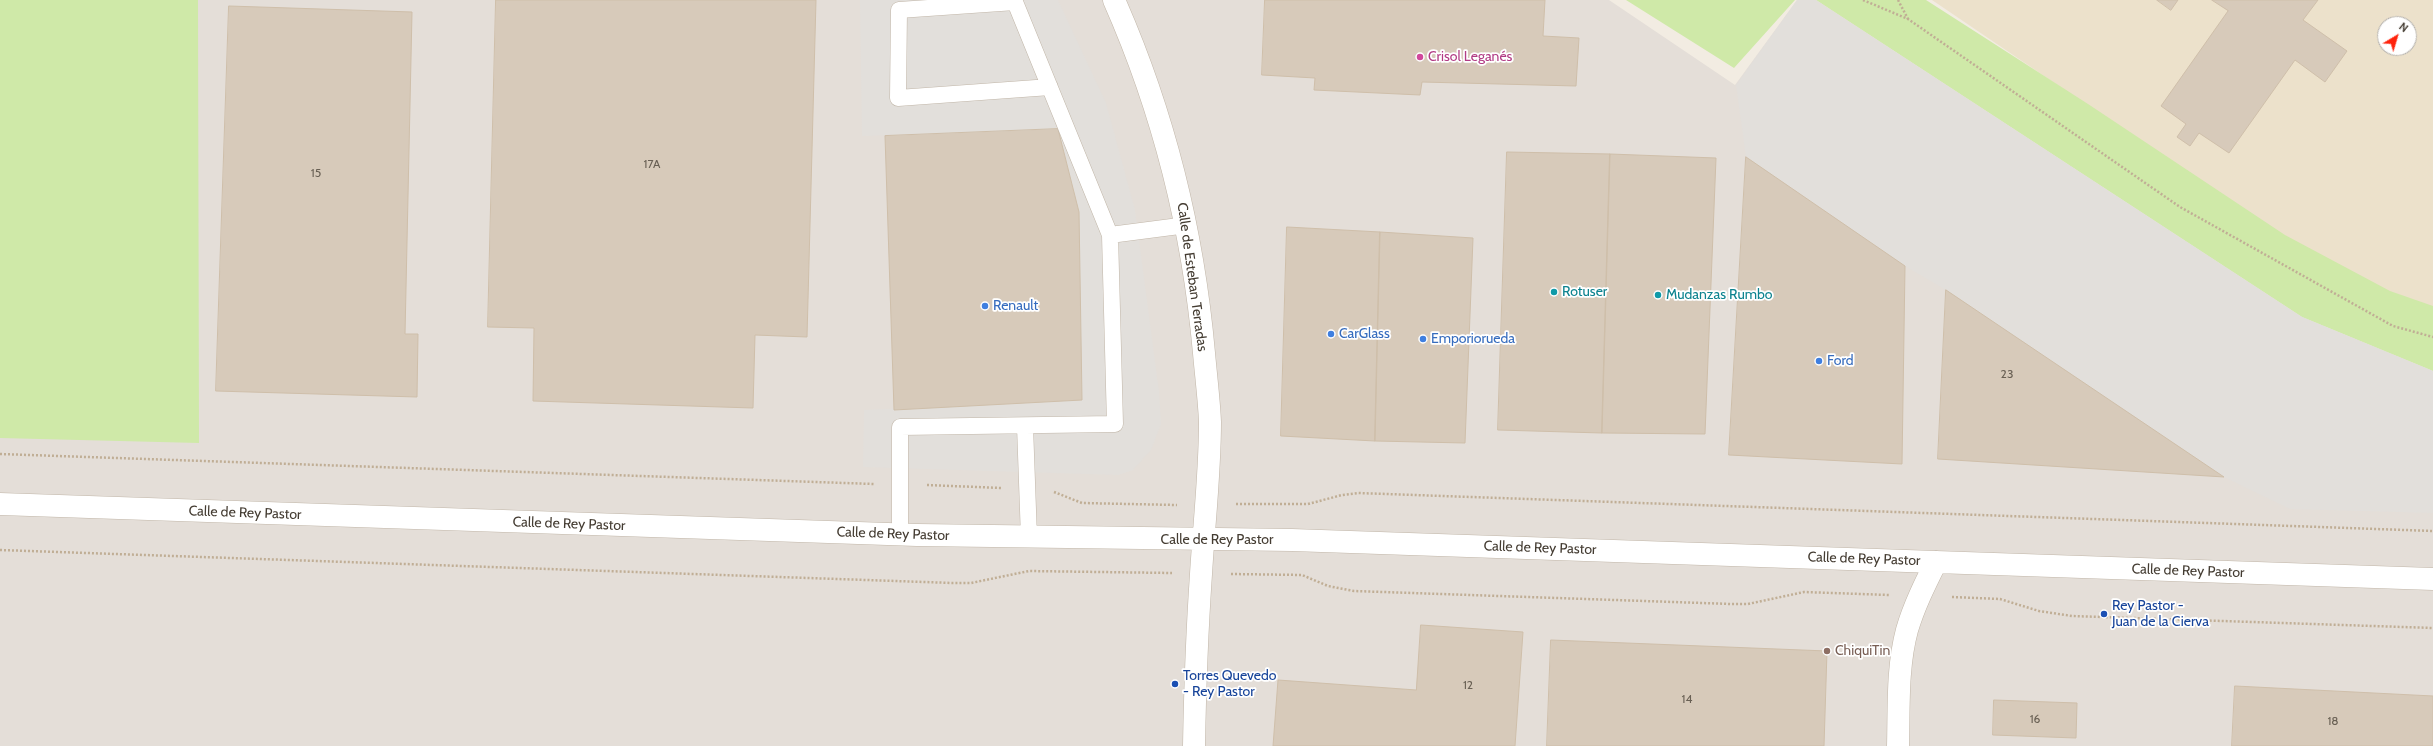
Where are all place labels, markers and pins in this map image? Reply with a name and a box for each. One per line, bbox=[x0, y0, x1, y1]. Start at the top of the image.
place label: Crisol Leganés bbox=[1428, 49, 1512, 65]
marker: Crisol Leganés bbox=[1415, 52, 1425, 62]
place label: Rotuser bbox=[1562, 284, 1607, 300]
marker: Rotuser bbox=[1549, 287, 1559, 297]
place label: Mudanzas Rumbo bbox=[1666, 287, 1772, 303]
marker: Mudanzas Rumbo bbox=[1653, 290, 1663, 300]
place label: Renault bbox=[993, 298, 1038, 314]
marker: Renault bbox=[980, 301, 990, 311]
place label: CarGlass bbox=[1339, 326, 1390, 342]
marker: CarGlass bbox=[1326, 329, 1336, 339]
place label: Emporiorueda bbox=[1431, 331, 1515, 347]
marker: Emporiorueda bbox=[1418, 334, 1428, 344]
place label: Ford bbox=[1827, 353, 1853, 369]
marker: Ford bbox=[1814, 356, 1824, 366]
place label: Rey Pastor - Juan de la Cierva bbox=[2112, 598, 2209, 630]
marker: Rey Pastor - Juan de la Cierva bbox=[2099, 609, 2109, 619]
place label: ChiquiTin bbox=[1835, 643, 1890, 659]
marker: ChiquiTin bbox=[1822, 646, 1832, 656]
place label: Torres Quevedo - Rey Pastor bbox=[1183, 668, 1276, 700]
marker: Torres Quevedo - Rey Pastor bbox=[1170, 679, 1180, 689]

